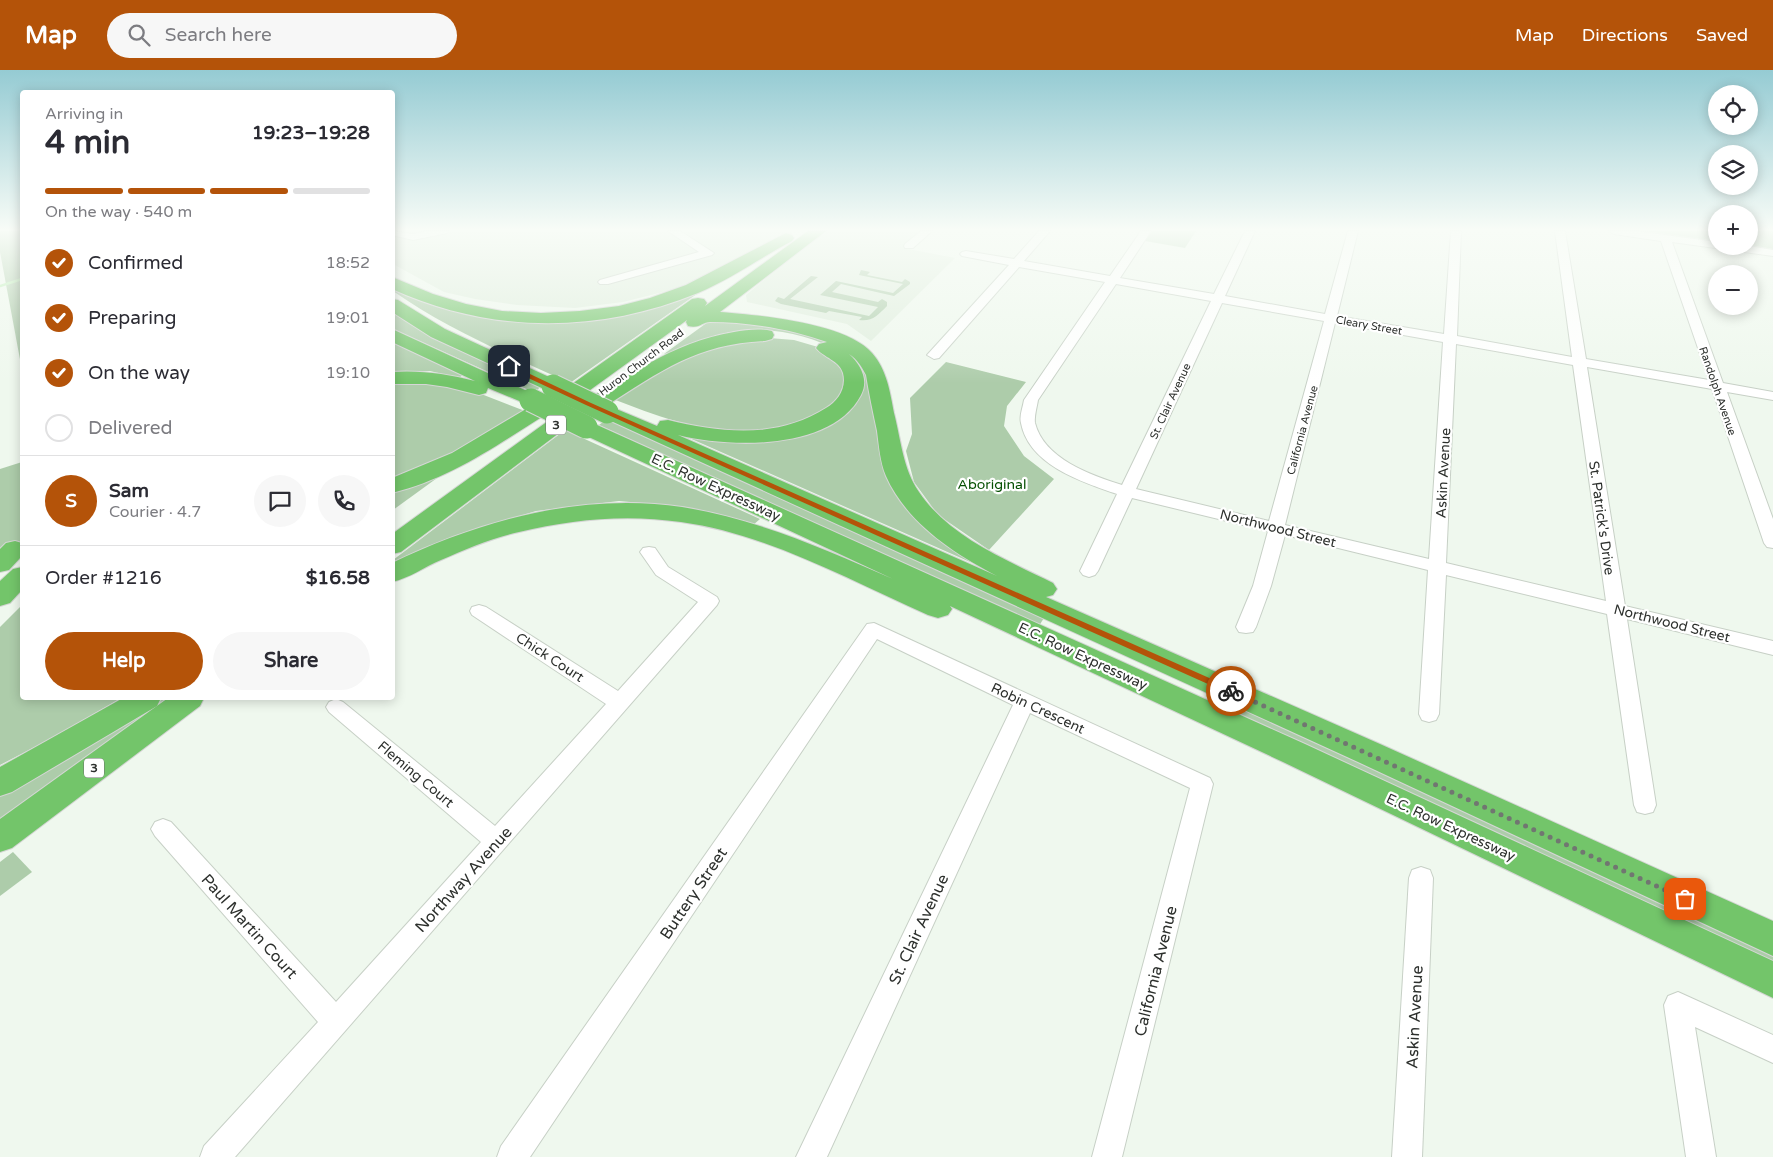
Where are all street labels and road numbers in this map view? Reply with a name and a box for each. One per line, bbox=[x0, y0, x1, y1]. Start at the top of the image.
street label: Cleary Street bbox=[1335, 313, 1403, 338]
street label: Huron Church Road bbox=[596, 326, 686, 399]
street label: Randolph Avenue bbox=[1696, 345, 1739, 437]
street label: St. Clair Avenue bbox=[1147, 361, 1194, 441]
street label: California Avenue bbox=[1284, 384, 1321, 476]
road number: 3 bbox=[546, 416, 566, 434]
street label: Askin Avenue bbox=[1433, 427, 1454, 519]
street label: E.C. Row Expressway bbox=[649, 450, 783, 525]
street label: St. Patrick's Drive bbox=[1585, 460, 1618, 576]
street label: Northwood Street bbox=[1218, 506, 1338, 551]
street label: Northwood Street bbox=[1612, 601, 1732, 646]
street label: E.C. Row Expressway bbox=[1016, 619, 1150, 694]
street label: Chick Court bbox=[513, 629, 587, 686]
street label: Robin Crescent bbox=[988, 679, 1088, 738]
street label: Fleming Court bbox=[374, 738, 458, 812]
road number: 3 bbox=[84, 758, 104, 778]
street label: E.C. Row Expressway bbox=[1384, 790, 1518, 865]
street label: Northway Avenue bbox=[411, 823, 517, 937]
street label: Buttery Street bbox=[656, 844, 732, 943]
street label: Paul Martin Court bbox=[197, 870, 302, 983]
street label: St. Clair Avenue bbox=[885, 871, 953, 988]
street label: California Avenue bbox=[1130, 904, 1182, 1039]
street label: Askin Avenue bbox=[1402, 965, 1428, 1069]

